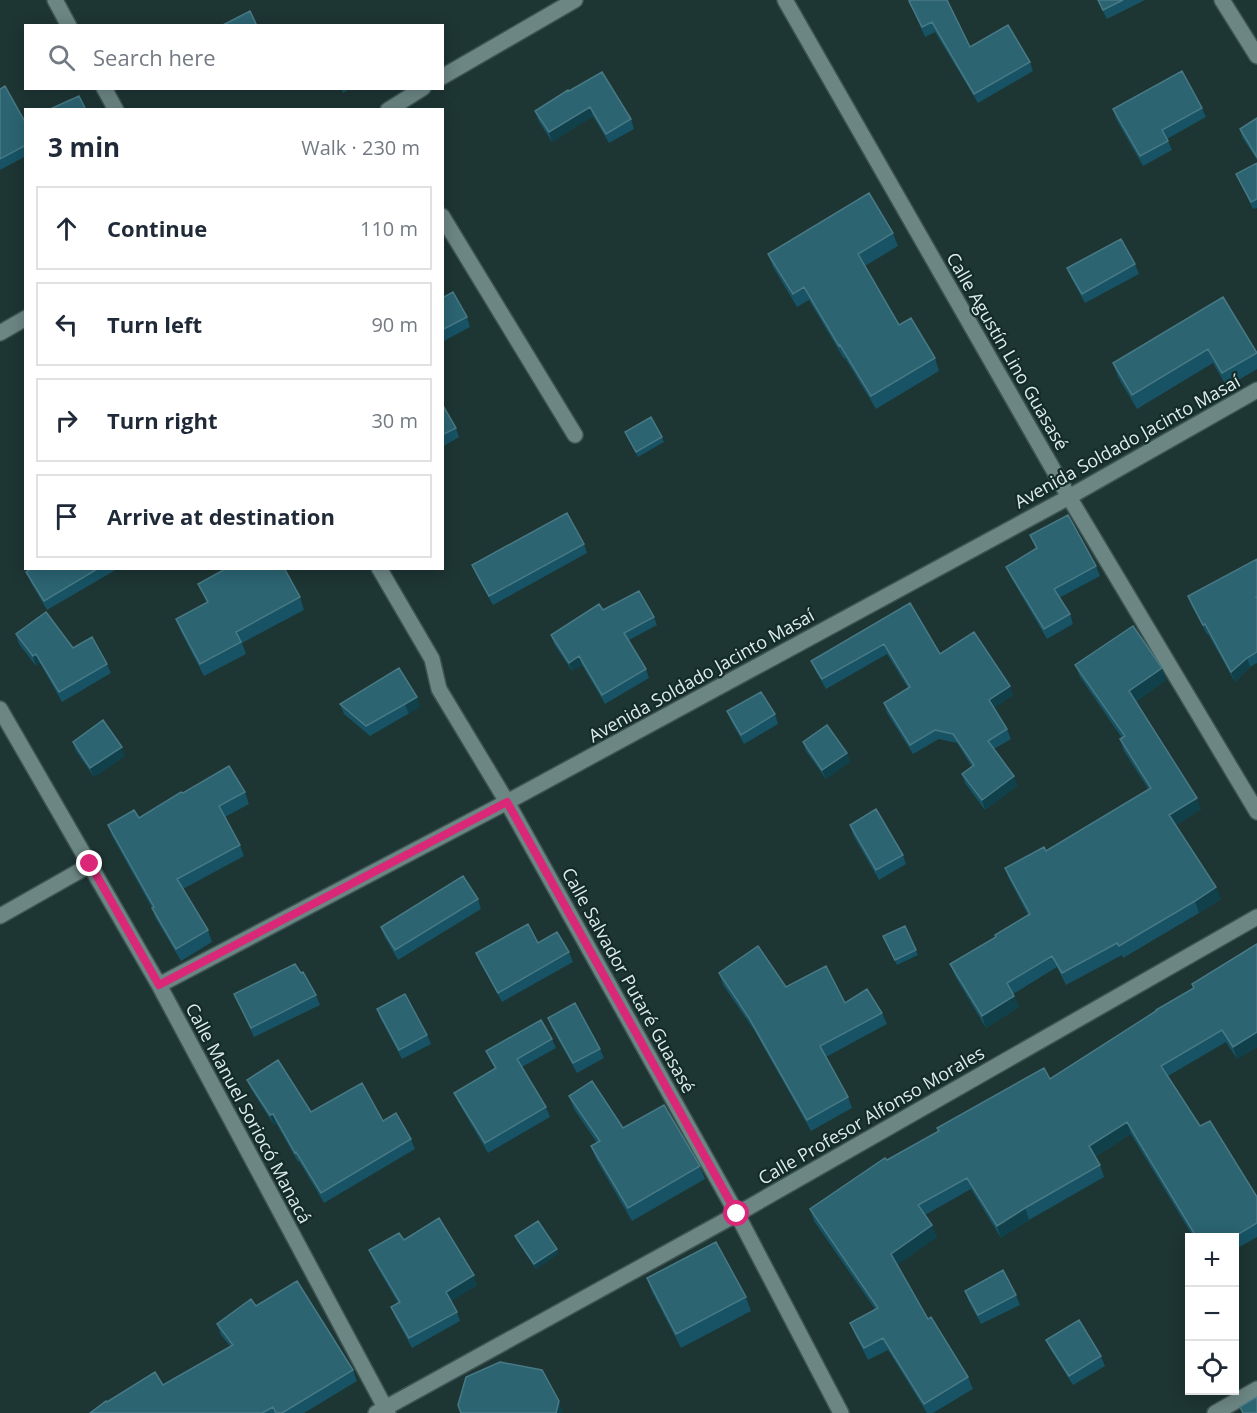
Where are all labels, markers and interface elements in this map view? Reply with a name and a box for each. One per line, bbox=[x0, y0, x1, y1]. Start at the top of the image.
search box bbox=[24, 24, 444, 90]
icon: search bbox=[45, 41, 78, 74]
text: Search here bbox=[93, 42, 216, 72]
text: 3 min bbox=[48, 129, 120, 165]
text: Walk · 230 m bbox=[301, 134, 420, 161]
icon: ahead bbox=[50, 212, 83, 245]
text: Continue bbox=[107, 213, 207, 243]
text: 110 m bbox=[360, 215, 418, 242]
street label: Calle Agustín Lino Guasasé bbox=[941, 248, 1075, 454]
icon: left bbox=[50, 308, 83, 341]
text: Turn left bbox=[107, 309, 202, 339]
text: 90 m bbox=[371, 311, 418, 338]
street label: Avenida Soldado Jacinto Masaí bbox=[1010, 369, 1245, 513]
icon: right bbox=[50, 404, 83, 437]
text: Turn right bbox=[107, 405, 218, 435]
text: 30 m bbox=[371, 407, 418, 434]
icon: arrive bbox=[50, 500, 83, 533]
text: Arrive at destination bbox=[107, 501, 335, 531]
street label: Avenida Soldado Jacinto Masaí bbox=[584, 603, 819, 747]
route end bbox=[76, 850, 102, 876]
street label: Calle Salvador Putaré Guasasé bbox=[557, 863, 701, 1097]
street label: Calle Manuel Soriocó Manacá bbox=[181, 999, 317, 1227]
street label: Calle Profesor Alfonso Morales bbox=[754, 1040, 988, 1190]
route start bbox=[723, 1200, 749, 1226]
map controls bbox=[1185, 1233, 1239, 1395]
button: + bbox=[1185, 1233, 1239, 1287]
button: − bbox=[1185, 1287, 1239, 1341]
button: locate bbox=[1185, 1341, 1239, 1395]

